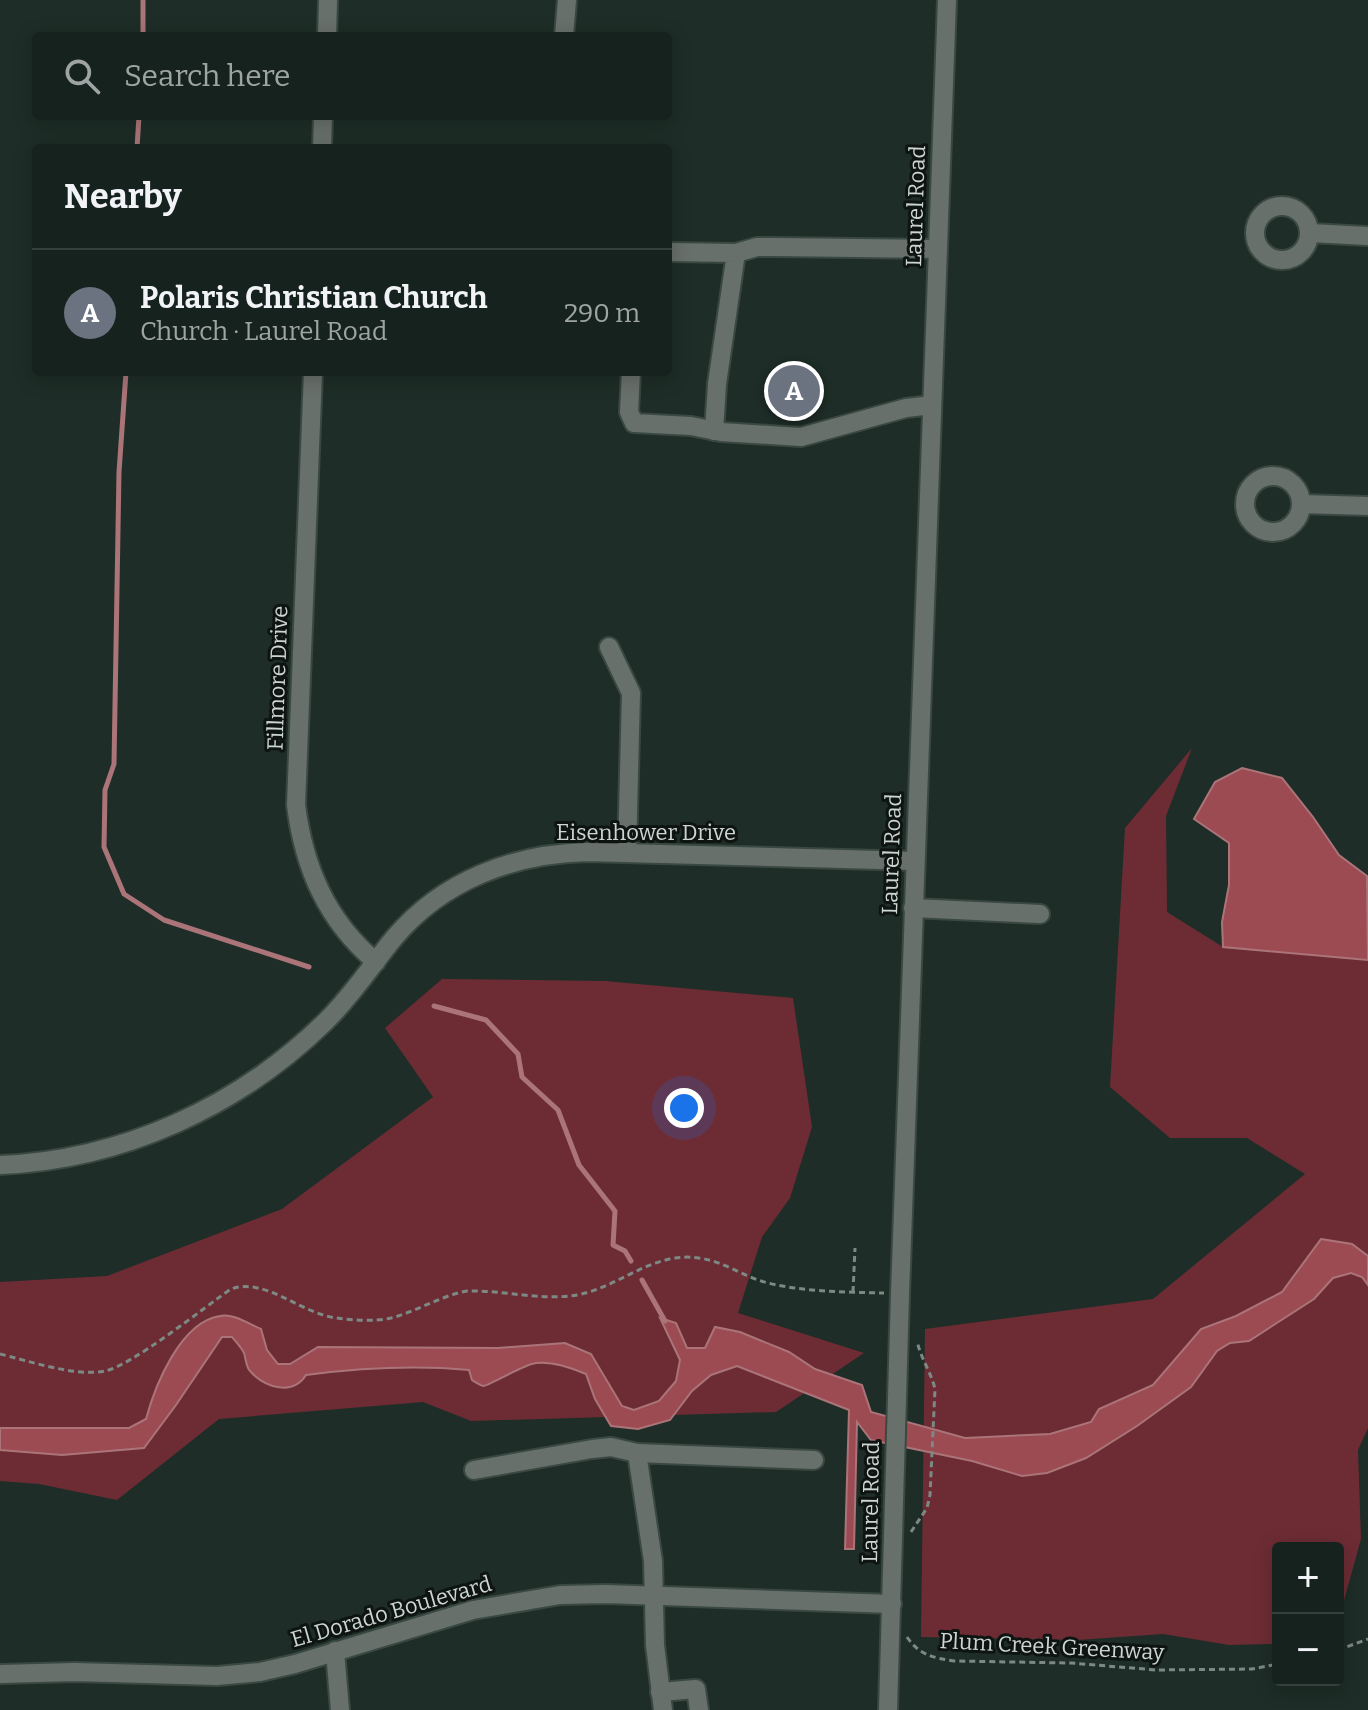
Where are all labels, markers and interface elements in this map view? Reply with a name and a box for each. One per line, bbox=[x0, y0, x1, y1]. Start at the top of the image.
search box bbox=[32, 32, 672, 120]
icon: search bbox=[60, 54, 104, 98]
text: Search here bbox=[124, 58, 291, 94]
street label: Laurel Road bbox=[900, 145, 931, 267]
text: Nearby bbox=[64, 176, 182, 217]
text: Polaris Christian Church bbox=[140, 280, 487, 316]
text: A bbox=[81, 298, 99, 329]
text: 290 m bbox=[564, 298, 640, 329]
text: Church · Laurel Road bbox=[140, 316, 387, 347]
pin: A bbox=[768, 361, 820, 421]
street label: Fillmore Drive bbox=[261, 605, 294, 751]
street label: Laurel Road bbox=[876, 793, 907, 915]
street label: Eisenhower Drive bbox=[556, 819, 736, 846]
your location bbox=[664, 1088, 704, 1128]
street label: Laurel Road bbox=[856, 1441, 885, 1563]
map controls bbox=[1272, 1542, 1344, 1686]
button: + bbox=[1272, 1542, 1344, 1614]
street label: El Dorado Boulevard bbox=[288, 1570, 495, 1653]
button: − bbox=[1272, 1614, 1344, 1686]
street label: Plum Creek Greenway bbox=[939, 1627, 1165, 1666]

